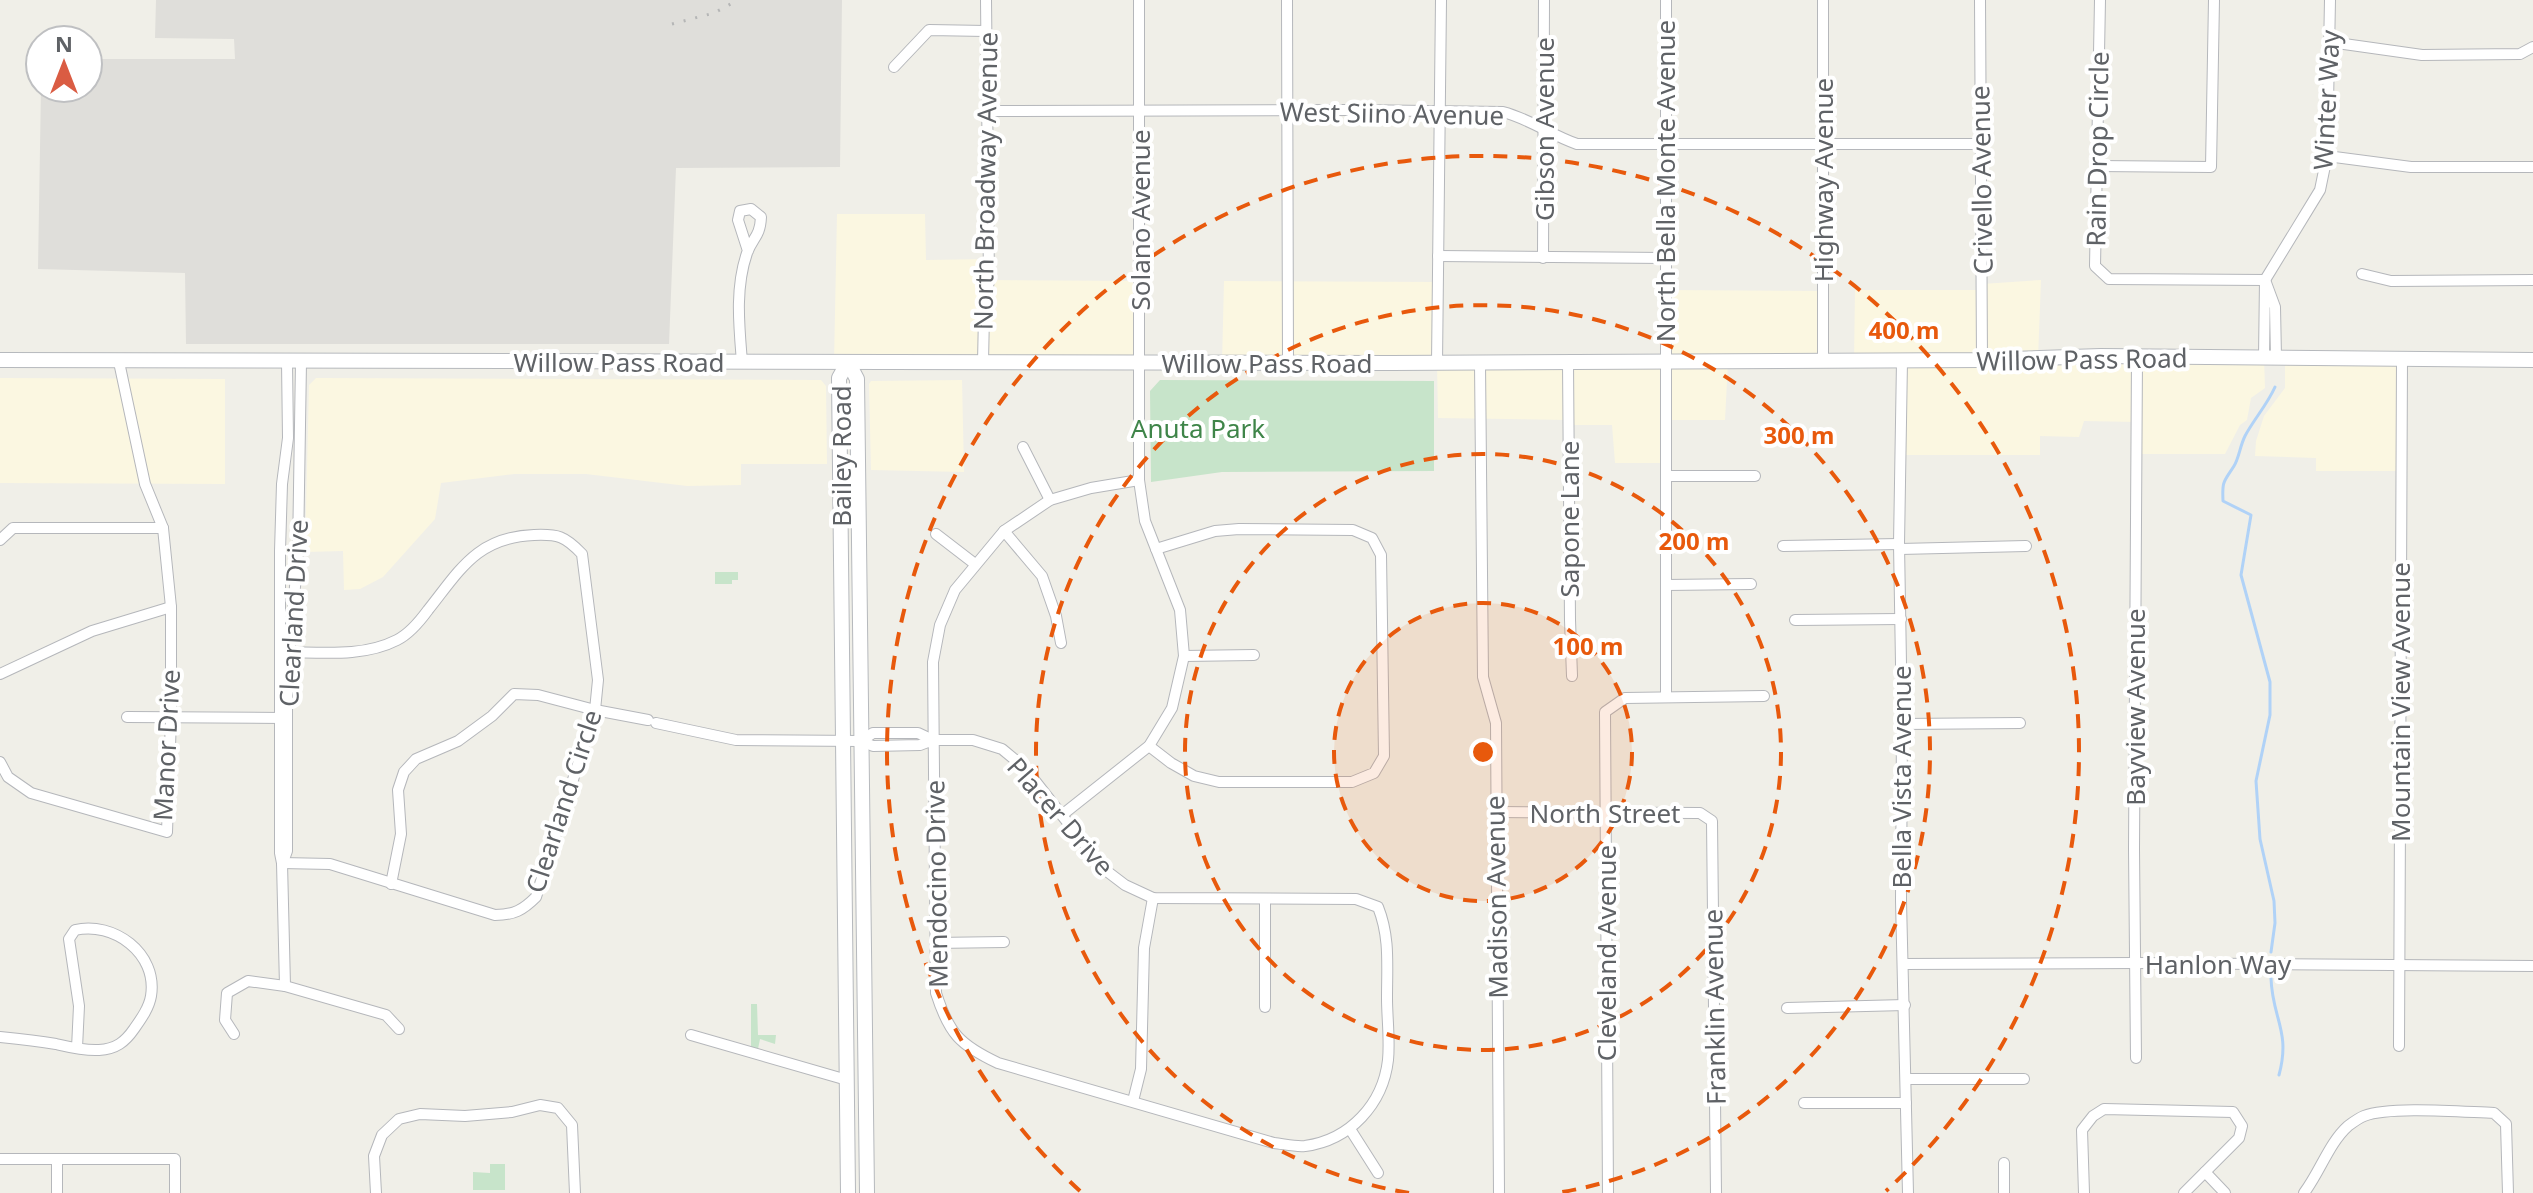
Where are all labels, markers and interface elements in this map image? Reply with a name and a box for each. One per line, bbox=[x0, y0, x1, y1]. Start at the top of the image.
street label: North Bella Monte Avenue bbox=[1647, 20, 1683, 342]
north arrow bbox=[24, 24, 104, 104]
text: N bbox=[55, 28, 73, 58]
street label: Winter Way bbox=[2304, 28, 2348, 171]
street label: North Broadway Avenue bbox=[964, 32, 1006, 330]
street label: Gibson Avenue bbox=[1526, 37, 1562, 221]
street label: Rain Drop Circle bbox=[2077, 51, 2117, 247]
street label: Highway Avenue bbox=[1805, 78, 1841, 282]
street label: Crivello Avenue bbox=[1961, 85, 2001, 275]
street label: West Siino Avenue bbox=[1279, 93, 1505, 133]
street label: Solano Avenue bbox=[1122, 129, 1158, 311]
text: 400 m bbox=[1869, 313, 1939, 346]
street label: Willow Pass Road bbox=[1976, 339, 2188, 379]
street label: Willow Pass Road bbox=[513, 344, 725, 380]
street label: Willow Pass Road bbox=[1161, 345, 1373, 381]
street label: Bailey Road bbox=[823, 385, 859, 527]
park label: Anuta Park bbox=[1131, 410, 1265, 446]
text: 300 m bbox=[1764, 418, 1834, 451]
street label: Sapone Lane bbox=[1551, 440, 1587, 598]
street label: Clearland Drive bbox=[270, 518, 316, 708]
text: 200 m bbox=[1659, 524, 1729, 557]
street label: Mountain View Avenue bbox=[2382, 562, 2418, 842]
street label: Bayview Avenue bbox=[2117, 608, 2153, 806]
text: 100 m bbox=[1553, 629, 1623, 662]
street label: Bella Vista Avenue bbox=[1883, 665, 1919, 889]
street label: Manor Drive bbox=[144, 668, 188, 822]
street label: Clearland Circle bbox=[516, 705, 610, 897]
centre of rings bbox=[1469, 738, 1497, 766]
street label: Placer Drive bbox=[1000, 749, 1122, 883]
street label: Mendocino Drive bbox=[916, 780, 956, 988]
street label: Madison Avenue bbox=[1476, 795, 1516, 999]
street label: North Street bbox=[1529, 795, 1681, 831]
street label: Cleveland Avenue bbox=[1588, 845, 1624, 1061]
street label: Franklin Avenue bbox=[1694, 909, 1734, 1105]
street label: Hanlon Way bbox=[2145, 946, 2292, 982]

